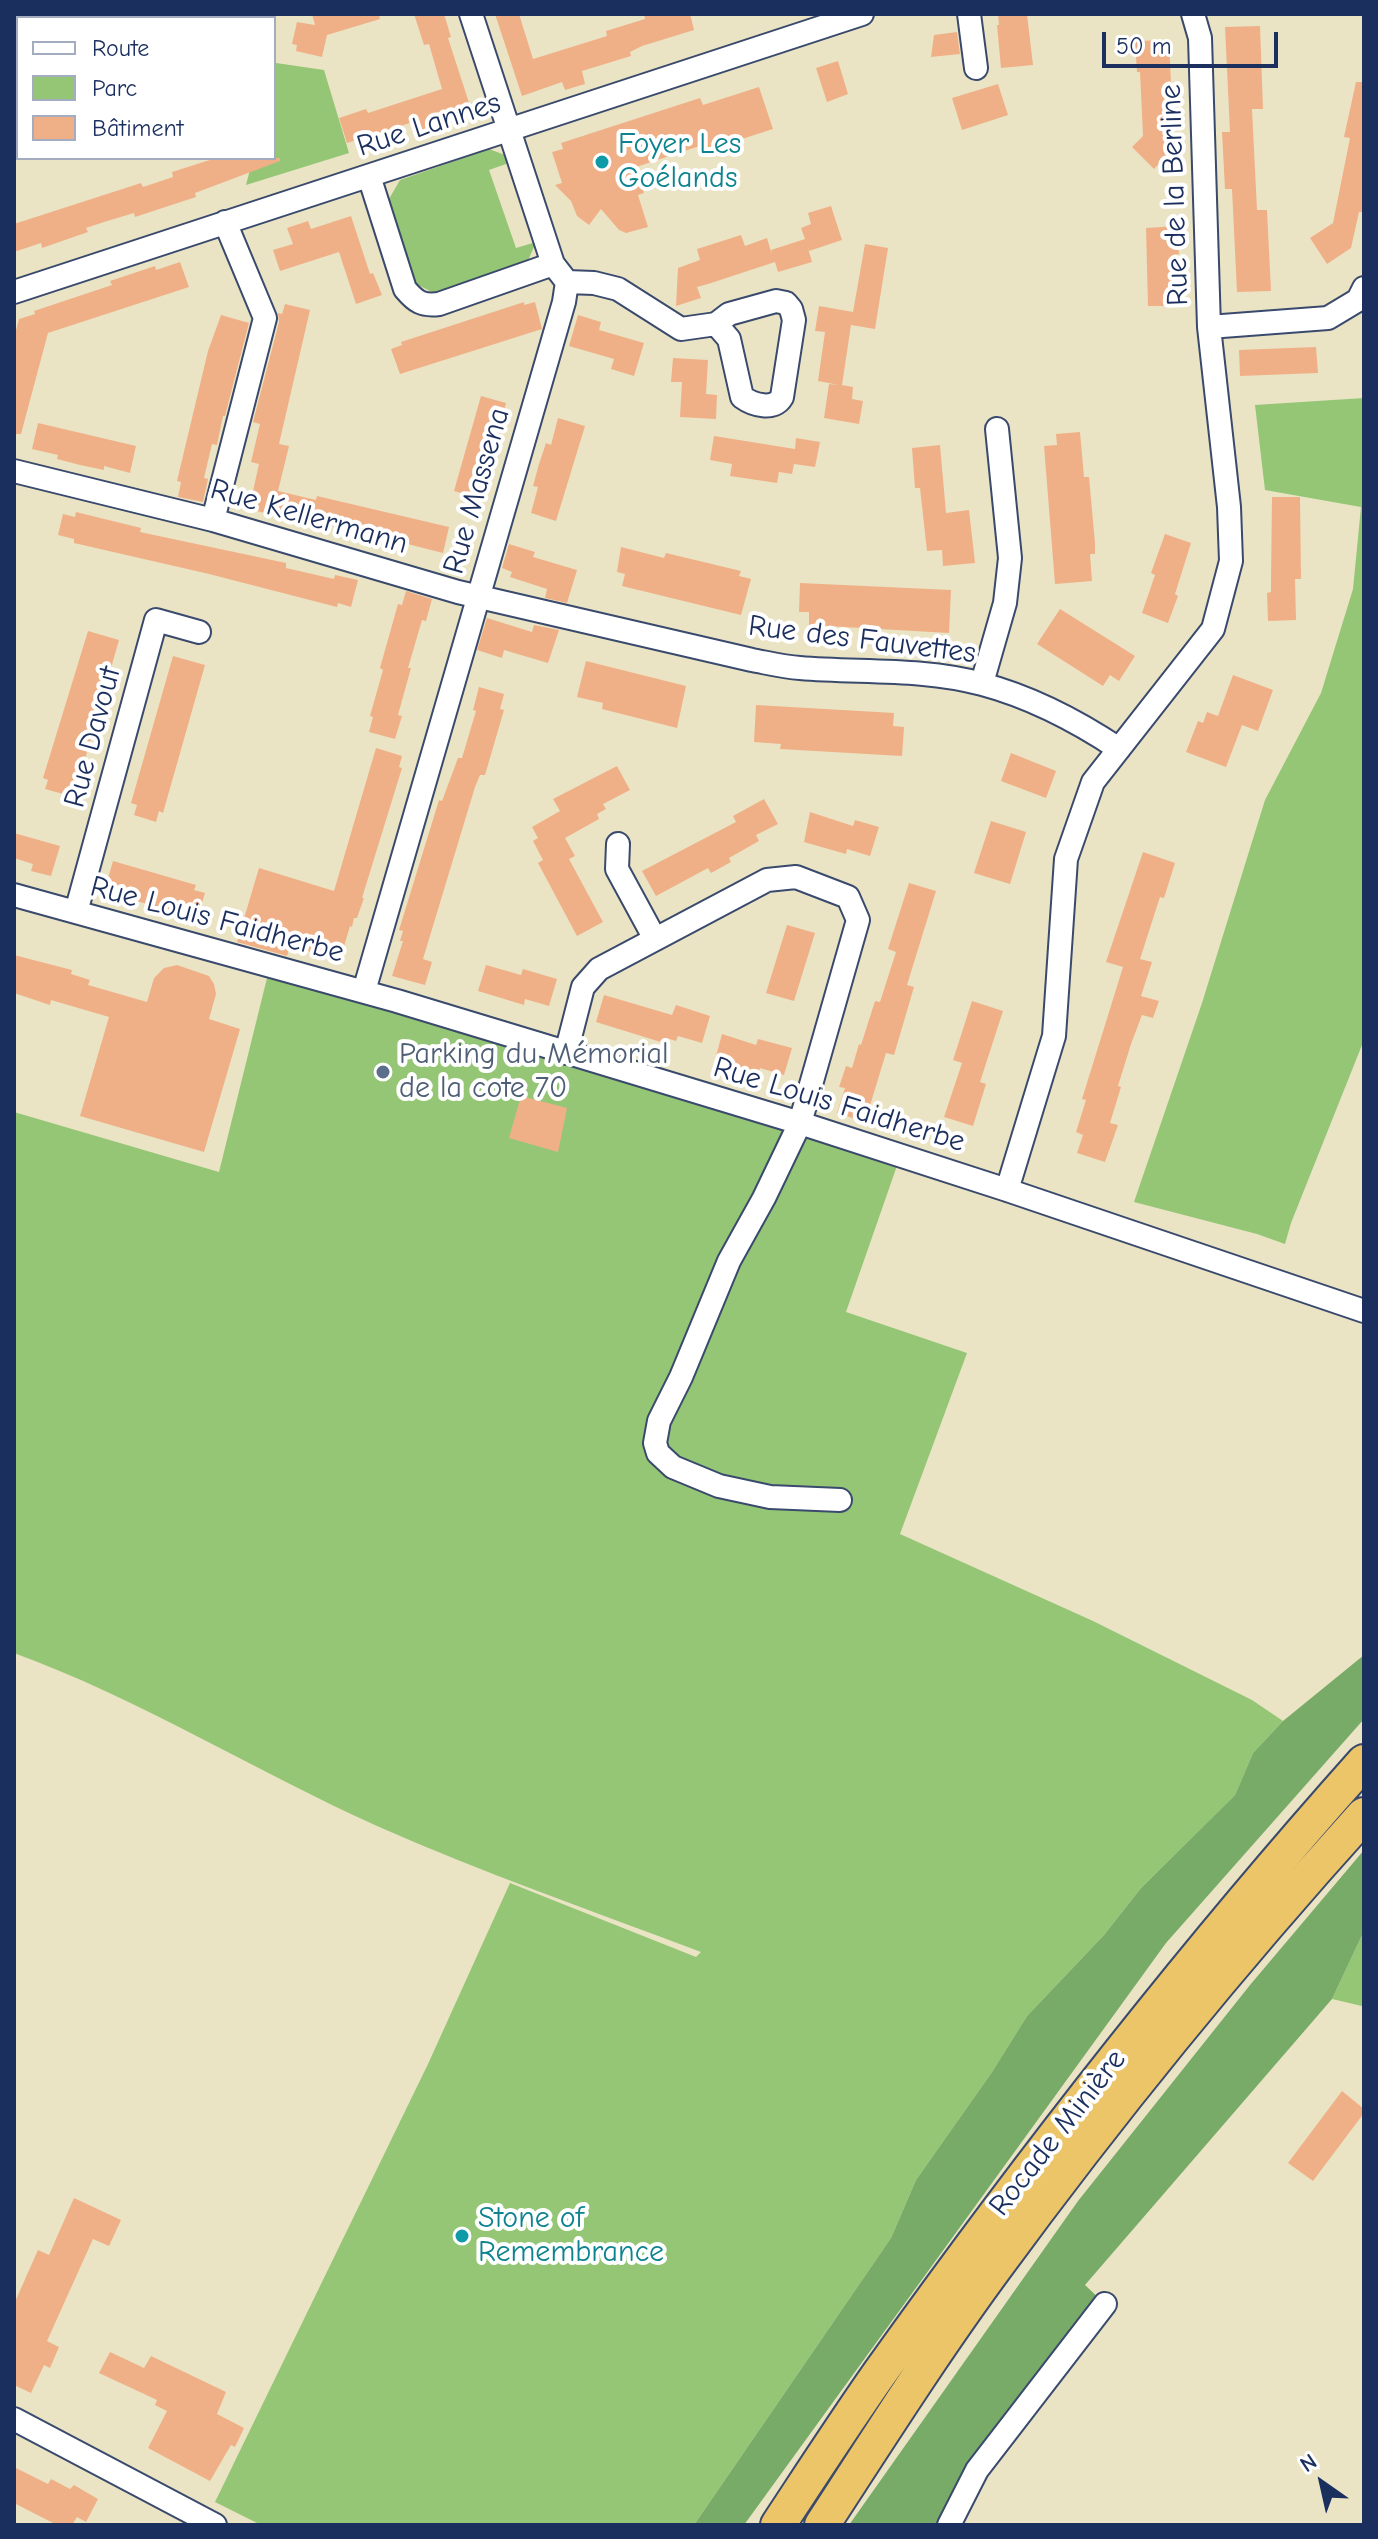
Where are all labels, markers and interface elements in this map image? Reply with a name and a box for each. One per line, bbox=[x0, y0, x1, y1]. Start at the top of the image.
legend bbox=[16, 16, 276, 160]
scale bar bbox=[1106, 16, 1282, 66]
text: 50 m bbox=[1116, 32, 1172, 60]
text: Route bbox=[92, 34, 149, 62]
text: Parc bbox=[92, 74, 137, 102]
street label: Rue de la Berline bbox=[1153, 84, 1197, 306]
street label: Rue Lannes bbox=[353, 85, 505, 165]
text: Bâtiment bbox=[92, 114, 184, 142]
place label: Foyer Les Goélands bbox=[618, 127, 741, 198]
marker: Foyer Les Goélands bbox=[593, 153, 611, 171]
street label: Rue Massena bbox=[436, 404, 518, 578]
street label: Rue Kellermann bbox=[206, 472, 412, 562]
street label: Rue des Fauvettes bbox=[746, 608, 978, 672]
street label: Rue Davout bbox=[57, 663, 129, 811]
street label: Rue Louis Faidherbe bbox=[86, 869, 348, 971]
place label: Parking du Mémorial de la cote 70 bbox=[399, 1037, 669, 1108]
street label: Rue Louis Faidherbe bbox=[709, 1050, 969, 1160]
marker: Parking du Mémorial de la cote 70 bbox=[374, 1063, 392, 1081]
street label: Rocade Minière bbox=[982, 2043, 1134, 2223]
place label: Stone of Remembrance bbox=[478, 2201, 664, 2272]
marker: Stone of Remembrance bbox=[453, 2227, 471, 2245]
north arrow bbox=[1282, 2443, 1362, 2523]
text: N bbox=[1295, 2448, 1322, 2478]

